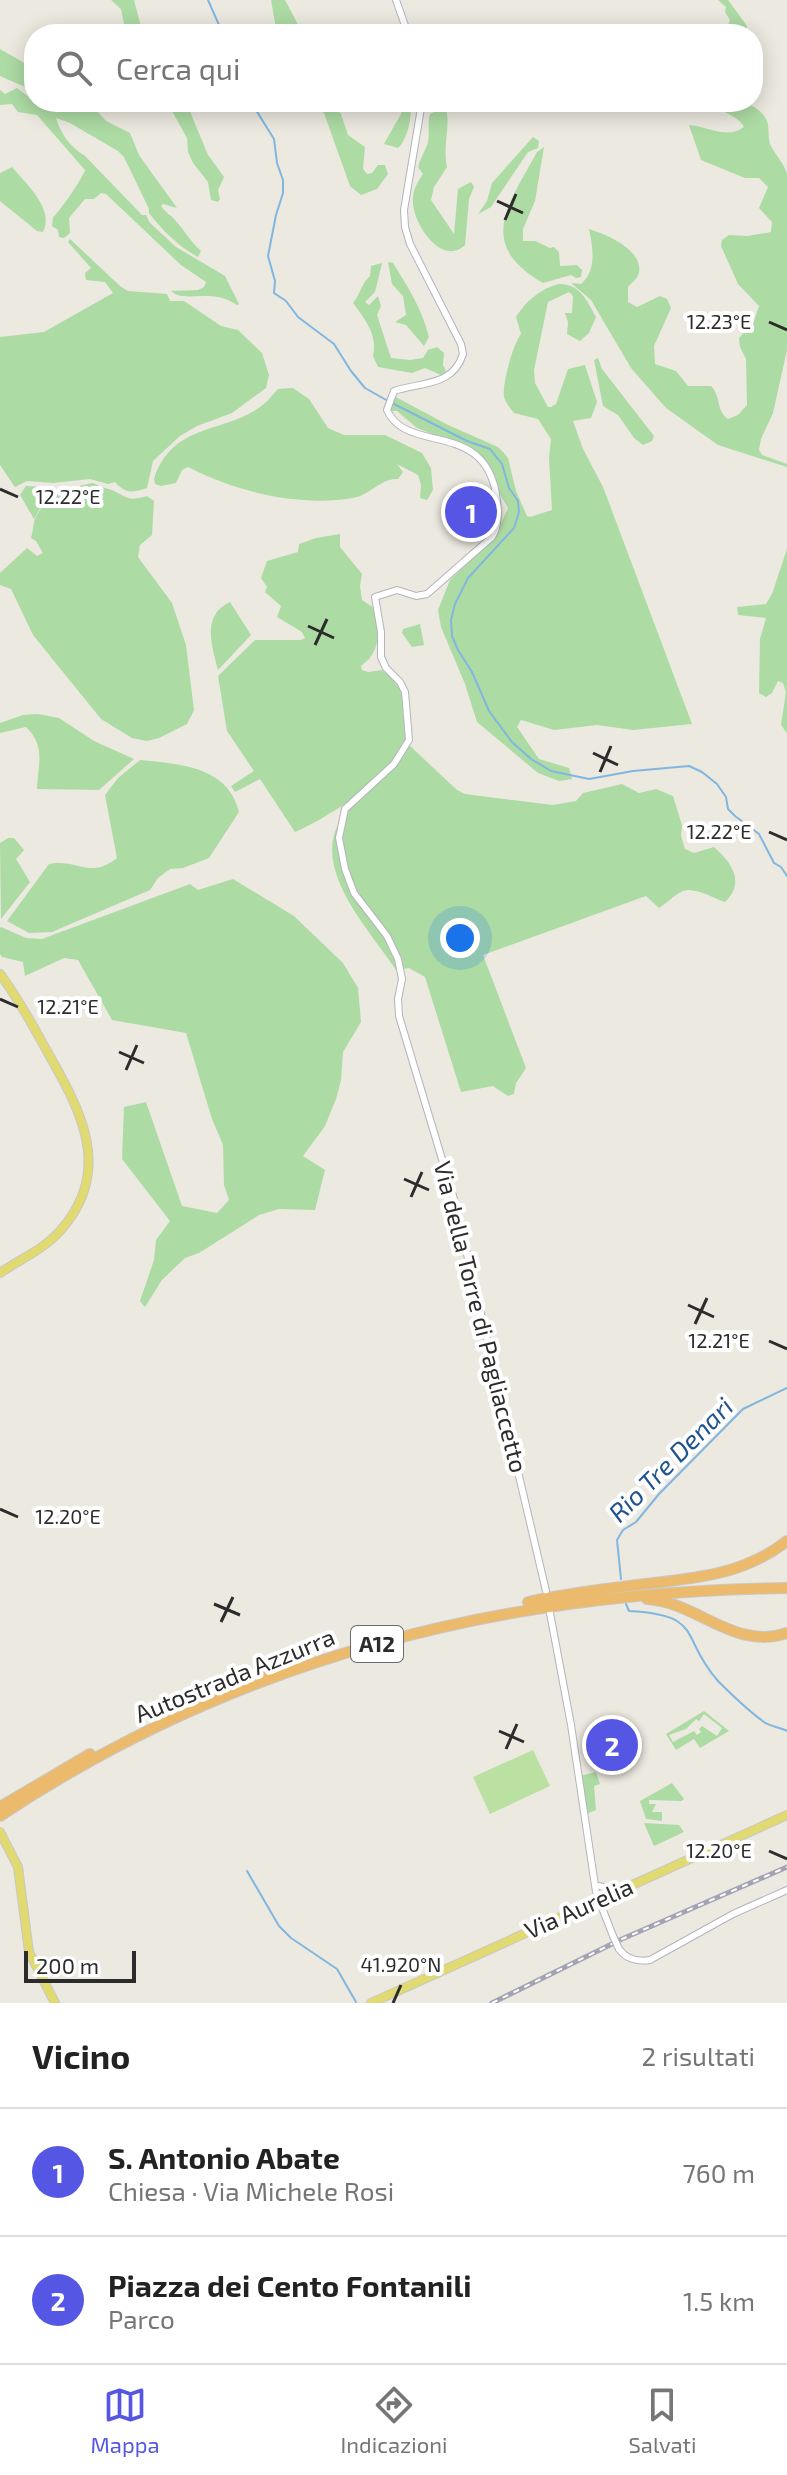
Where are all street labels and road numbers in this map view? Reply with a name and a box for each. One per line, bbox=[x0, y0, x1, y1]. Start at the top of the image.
street label: Via della Torre di Pagliaccetto bbox=[429, 1158, 534, 1475]
street label: Autostrada Azzurra bbox=[130, 1621, 338, 1728]
road number: A12 bbox=[351, 1626, 403, 1662]
street label: Via Aurelia bbox=[520, 1871, 637, 1944]

